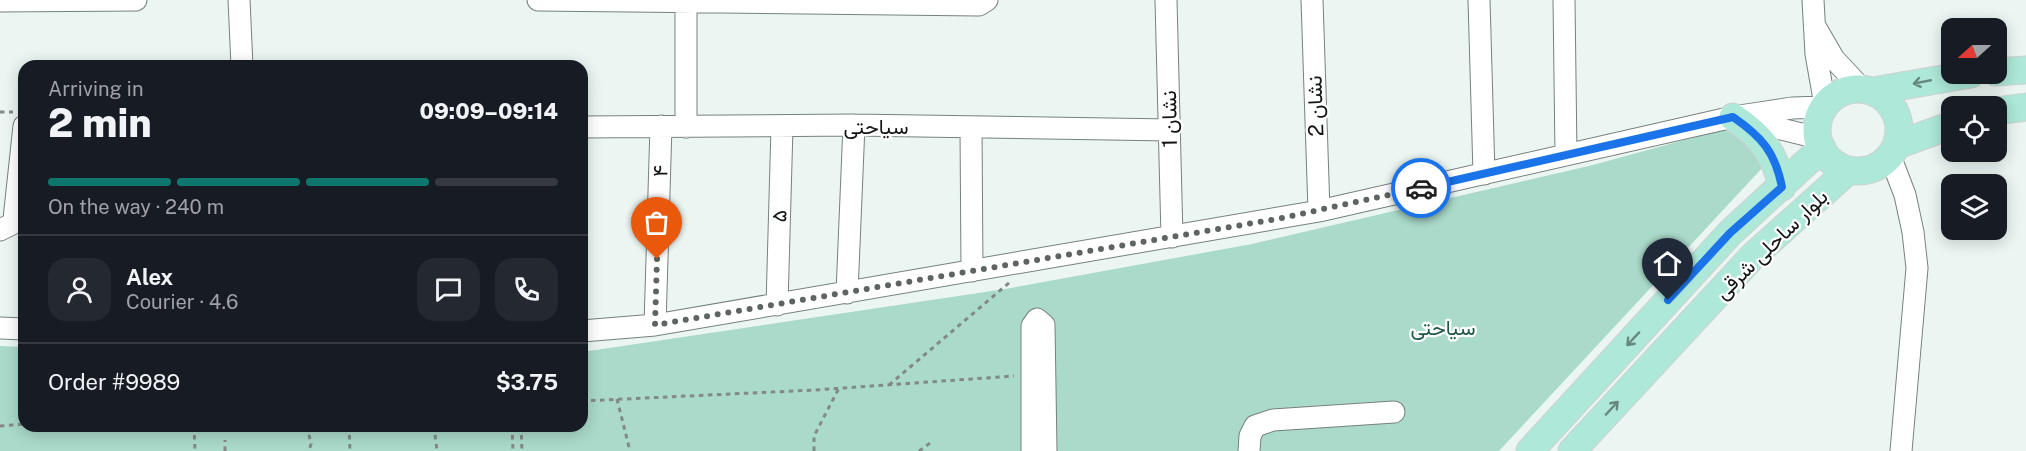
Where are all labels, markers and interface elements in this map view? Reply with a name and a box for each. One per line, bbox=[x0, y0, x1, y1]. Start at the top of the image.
north arrow bbox=[1941, 18, 2007, 84]
map controls bbox=[1941, 18, 2007, 240]
street label: نشان 2 bbox=[1301, 75, 1329, 137]
one-way arrow bbox=[1913, 76, 1932, 88]
text: Arriving in bbox=[48, 77, 143, 101]
street label: نشان 1 bbox=[1156, 90, 1182, 148]
button: locate bbox=[1941, 96, 2007, 162]
text: 09:09–09:14 bbox=[420, 98, 558, 124]
text: 2 min bbox=[48, 100, 152, 146]
street label: سیاحتی bbox=[844, 114, 908, 139]
courier bbox=[1391, 158, 1451, 218]
street label: ۴ bbox=[647, 165, 673, 177]
icon: car bbox=[1405, 172, 1438, 205]
button: layers bbox=[1941, 174, 2007, 240]
street label: بلوار ساحلی شرقی bbox=[1709, 184, 1833, 305]
text: On the way · 240 m bbox=[48, 195, 224, 219]
pin bbox=[631, 197, 682, 259]
icon: bag bbox=[640, 206, 673, 239]
street label: ۵ bbox=[766, 209, 792, 223]
pin bbox=[1642, 238, 1693, 300]
icon: home bbox=[1651, 247, 1684, 280]
button: person bbox=[48, 258, 111, 321]
button: chat bbox=[417, 258, 480, 321]
button: phone bbox=[495, 258, 558, 321]
text: Alex bbox=[126, 264, 173, 290]
text: Courier · 4.6 bbox=[126, 290, 238, 314]
park label: سیاحتی bbox=[1411, 315, 1475, 340]
one-way arrow bbox=[1626, 331, 1640, 346]
text: Order #9989 bbox=[48, 369, 180, 395]
text: $3.75 bbox=[496, 369, 558, 395]
one-way arrow bbox=[1605, 401, 1619, 416]

